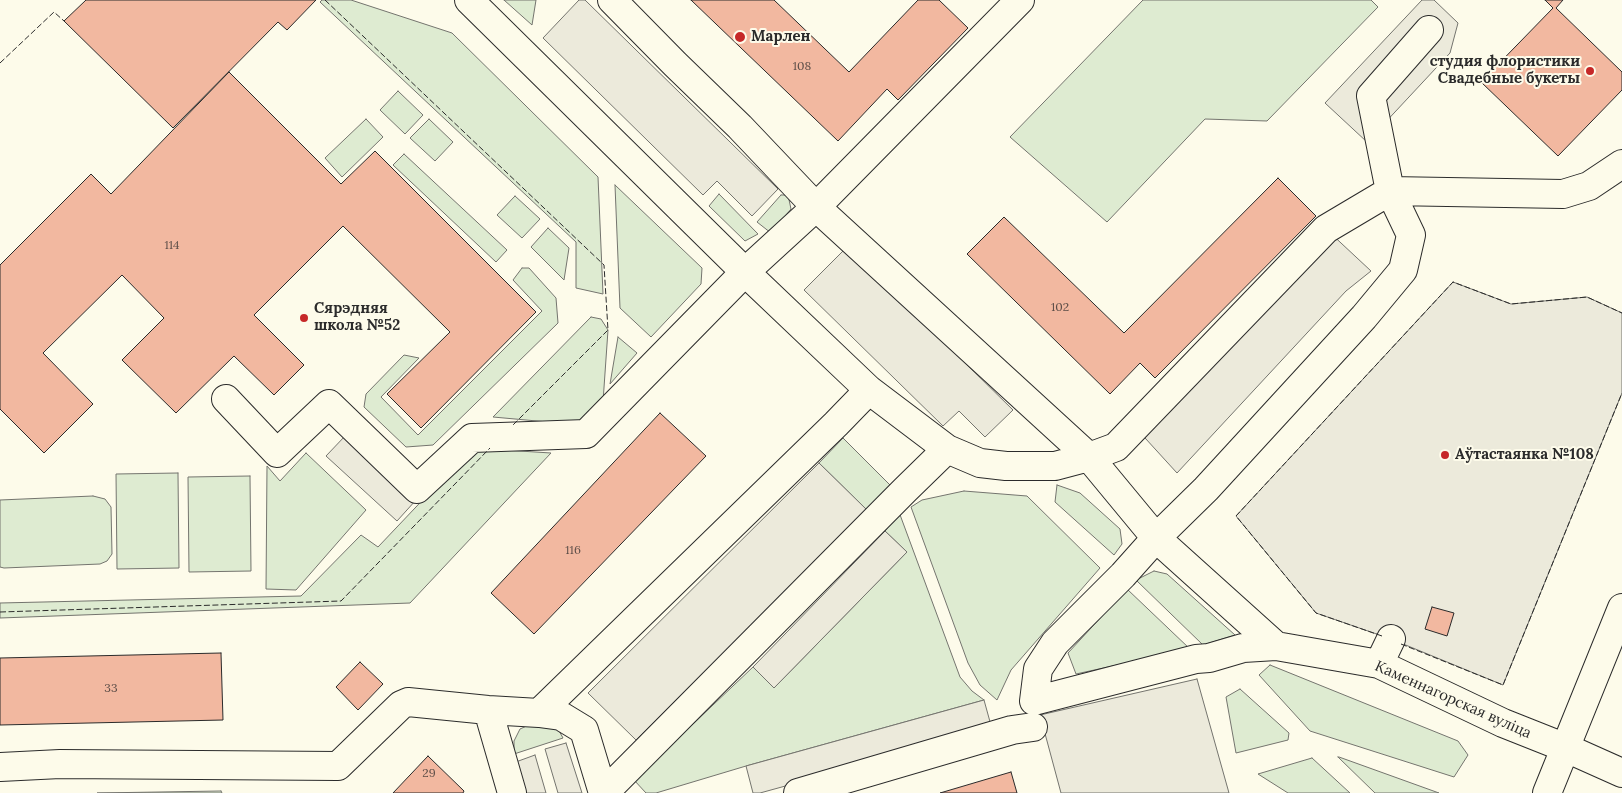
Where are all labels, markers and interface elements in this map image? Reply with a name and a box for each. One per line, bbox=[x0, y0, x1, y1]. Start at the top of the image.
place label: Марлен bbox=[751, 28, 811, 46]
marker: Марлен bbox=[733, 30, 747, 44]
place label: студия флористики Свадебные букеты bbox=[1430, 53, 1580, 88]
house number: 108 bbox=[793, 60, 811, 74]
marker: студия флористики Свадебные букеты bbox=[1584, 65, 1596, 77]
house number: 114 bbox=[164, 239, 180, 253]
place label: Сярэдняя школа №52 bbox=[314, 300, 400, 335]
house number: 102 bbox=[1051, 301, 1069, 315]
marker: Сярэдняя школа №52 bbox=[298, 312, 310, 324]
place label: Аўтастаянка №108 bbox=[1455, 446, 1594, 464]
marker: Аўтастаянка №108 bbox=[1439, 449, 1451, 461]
house number: 116 bbox=[565, 544, 581, 558]
street label: Каменнагорская вуліца bbox=[1372, 657, 1534, 743]
house number: 33 bbox=[104, 682, 118, 696]
house number: 29 bbox=[422, 767, 436, 781]

